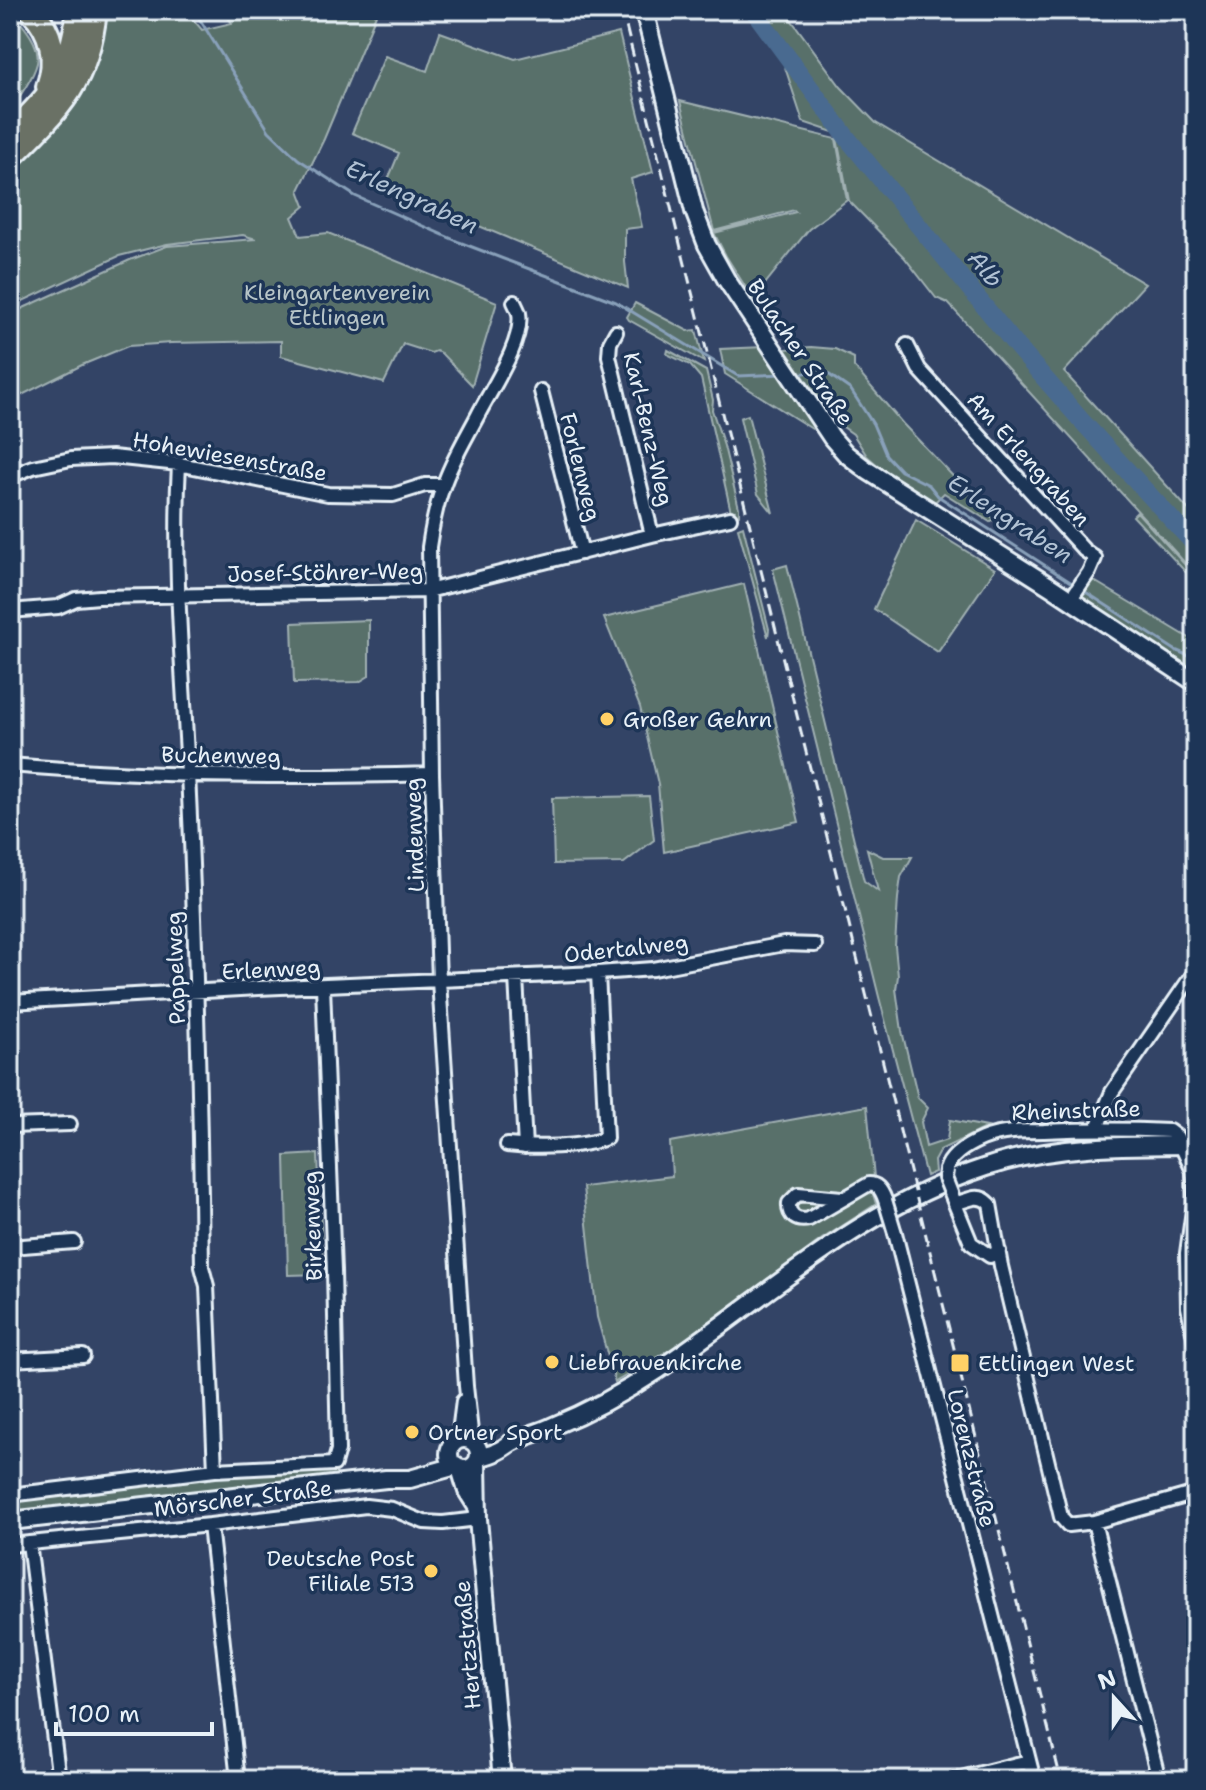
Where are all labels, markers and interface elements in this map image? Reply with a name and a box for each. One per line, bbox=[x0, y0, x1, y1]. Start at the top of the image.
water label: Erlengraben bbox=[340, 152, 484, 242]
water label: Alb bbox=[960, 244, 1010, 294]
street label: Bulacher Straße bbox=[741, 273, 860, 431]
park label: Kleingartenverein Ettlingen bbox=[244, 278, 430, 332]
street label: Karl-Benz-Weg bbox=[617, 349, 680, 509]
street label: Am Erlengraben bbox=[962, 387, 1096, 531]
street label: Forlenweg bbox=[553, 410, 608, 524]
street label: Hohewiesenstraße bbox=[130, 425, 329, 488]
water label: Erlengraben bbox=[942, 468, 1078, 570]
street label: Josef-Stöhrer-Weg bbox=[227, 556, 423, 589]
place label: Großer Gehrn bbox=[623, 705, 772, 734]
marker: Großer Gehrn bbox=[598, 710, 616, 728]
street label: Buchenweg bbox=[161, 740, 281, 771]
street label: Lindenweg bbox=[398, 777, 431, 893]
street label: Pappelweg bbox=[159, 911, 192, 1025]
street label: Odertalweg bbox=[562, 928, 690, 969]
street label: Erlenweg bbox=[221, 952, 321, 987]
street label: Rheinstraße bbox=[1011, 1094, 1141, 1127]
street label: Birkenweg bbox=[296, 1170, 329, 1282]
place label: Liebfrauenkirche bbox=[568, 1348, 742, 1377]
place label: Ettlingen West bbox=[978, 1349, 1135, 1378]
marker: Ettlingen West bbox=[949, 1352, 971, 1374]
marker: Liebfrauenkirche bbox=[543, 1353, 561, 1371]
street label: Lorenzstraße bbox=[940, 1386, 1003, 1530]
place label: Ortner Sport bbox=[428, 1418, 563, 1447]
marker: Ortner Sport bbox=[403, 1423, 421, 1441]
street label: Mörscher Straße bbox=[152, 1473, 334, 1524]
place label: Deutsche Post Filiale 513 bbox=[266, 1544, 415, 1598]
marker: Deutsche Post Filiale 513 bbox=[422, 1562, 440, 1580]
street label: Hertzstraße bbox=[447, 1579, 488, 1711]
north arrow bbox=[1074, 1658, 1154, 1738]
text: N bbox=[1094, 1663, 1120, 1696]
scale bar bbox=[56, 1686, 212, 1736]
text: 100 m bbox=[68, 1698, 140, 1730]

